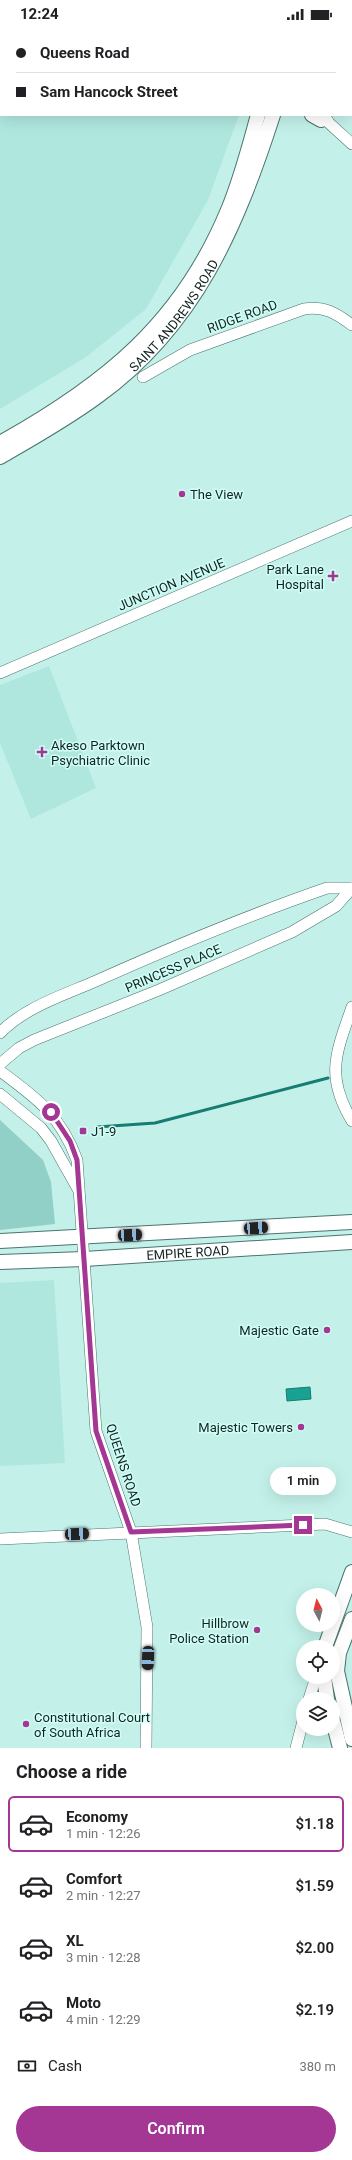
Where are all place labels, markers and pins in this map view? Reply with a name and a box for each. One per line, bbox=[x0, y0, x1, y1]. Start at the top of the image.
place label: The View bbox=[190, 487, 243, 502]
marker: The View bbox=[177, 489, 187, 499]
place label: Park Lane Hospital bbox=[266, 562, 324, 592]
marker: Park Lane Hospital bbox=[327, 570, 339, 582]
place label: Akeso Parktown Psychiatric Clinic bbox=[51, 738, 150, 768]
marker: Akeso Parktown Psychiatric Clinic bbox=[36, 746, 48, 758]
place label: J1-9 bbox=[91, 1124, 116, 1139]
marker: J1-9 bbox=[78, 1126, 88, 1136]
place label: Majestic Gate bbox=[239, 1323, 319, 1338]
marker: Majestic Gate bbox=[322, 1325, 332, 1335]
place label: Majestic Towers bbox=[198, 1420, 293, 1435]
marker: Majestic Towers bbox=[296, 1422, 306, 1432]
place label: Hillbrow Police Station bbox=[169, 1616, 249, 1646]
marker: Hillbrow Police Station bbox=[252, 1625, 262, 1635]
place label: Constitutional Court of South Africa bbox=[34, 1710, 150, 1740]
marker: Constitutional Court of South Africa bbox=[21, 1719, 31, 1729]

